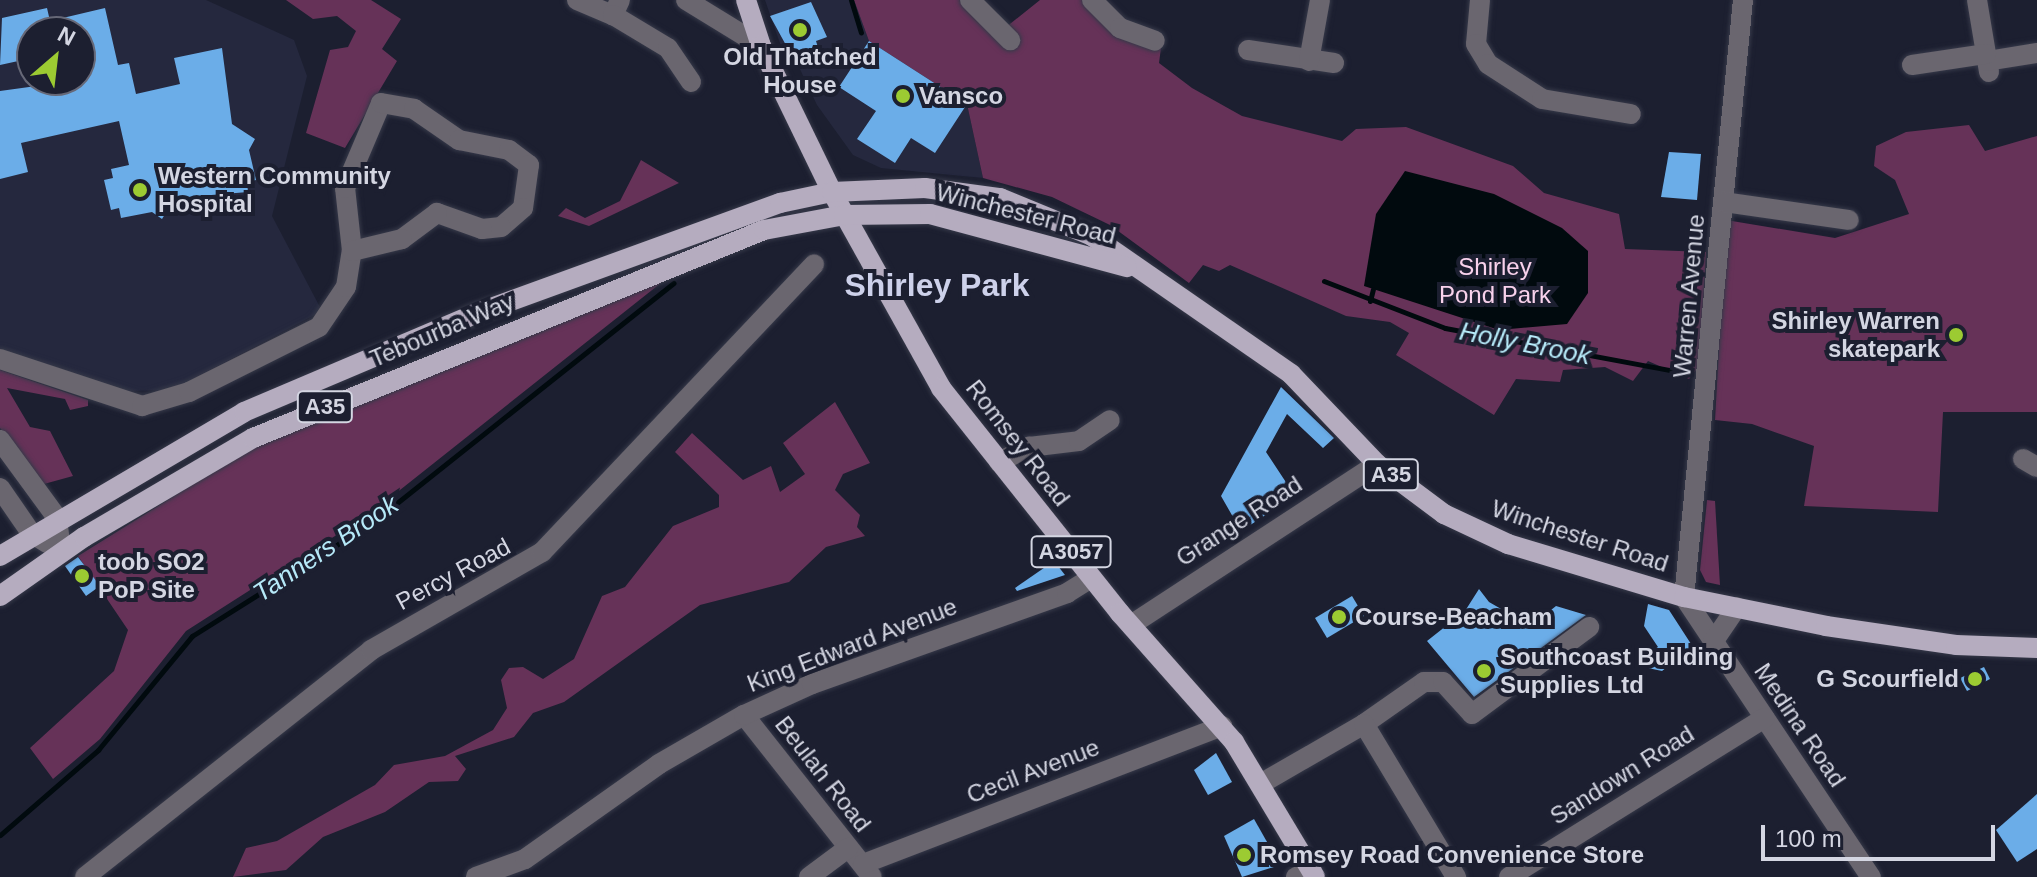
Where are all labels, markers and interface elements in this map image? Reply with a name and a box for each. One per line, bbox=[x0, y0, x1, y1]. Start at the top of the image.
north arrow bbox=[16, 16, 96, 96]
text: N bbox=[54, 21, 79, 51]
marker: Old Thatched House bbox=[791, 21, 809, 39]
place label: Old Thatched House bbox=[723, 43, 877, 99]
place label: Vansco bbox=[919, 82, 1003, 110]
marker: Vansco bbox=[894, 87, 912, 105]
place label: Western Community Hospital bbox=[158, 162, 391, 218]
street label: Winchester Road bbox=[933, 178, 1119, 250]
marker: Western Community Hospital bbox=[129, 179, 151, 201]
street label: Warren Avenue bbox=[1667, 212, 1711, 380]
park label: Shirley Pond Park bbox=[1439, 253, 1551, 309]
district label: Shirley Park bbox=[844, 266, 1030, 304]
street label: Tebourba Way bbox=[366, 287, 518, 373]
place label: Shirley Warren skatepark bbox=[1771, 307, 1940, 363]
water label: Holly Brook bbox=[1457, 316, 1593, 372]
marker: Shirley Warren skatepark bbox=[1947, 326, 1965, 344]
street label: Romsey Road bbox=[960, 374, 1076, 512]
road number: A35 bbox=[295, 389, 355, 425]
road number: A35 bbox=[1361, 457, 1421, 493]
street label: Grange Road bbox=[1171, 470, 1307, 572]
water label: Tanners Brook bbox=[248, 489, 404, 609]
street label: Winchester Road bbox=[1488, 494, 1672, 578]
street label: Percy Road bbox=[391, 532, 515, 616]
road number: A3057 bbox=[1029, 534, 1113, 570]
place label: toob SO2 PoP Site bbox=[98, 548, 205, 604]
marker: toob SO2 PoP Site bbox=[73, 567, 91, 585]
street label: King Edward Avenue bbox=[742, 591, 962, 699]
place label: Course-Beacham bbox=[1355, 603, 1552, 631]
marker: Course-Beacham bbox=[1330, 608, 1348, 626]
place label: Southcoast Building Supplies Ltd bbox=[1500, 643, 1733, 699]
street label: Medina Road bbox=[1748, 658, 1852, 792]
marker: Southcoast Building Supplies Ltd bbox=[1475, 662, 1493, 680]
place label: G Scourfield bbox=[1816, 665, 1959, 693]
marker: G Scourfield bbox=[1966, 670, 1984, 688]
street label: Beulah Road bbox=[769, 710, 877, 838]
street label: Sandown Road bbox=[1545, 719, 1699, 831]
street label: Cecil Avenue bbox=[962, 732, 1104, 810]
scale bar bbox=[1765, 809, 1999, 859]
text: 100 m bbox=[1775, 825, 1842, 852]
place label: Romsey Road Convenience Store bbox=[1260, 841, 1644, 869]
marker: Romsey Road Convenience Store bbox=[1235, 846, 1253, 864]

